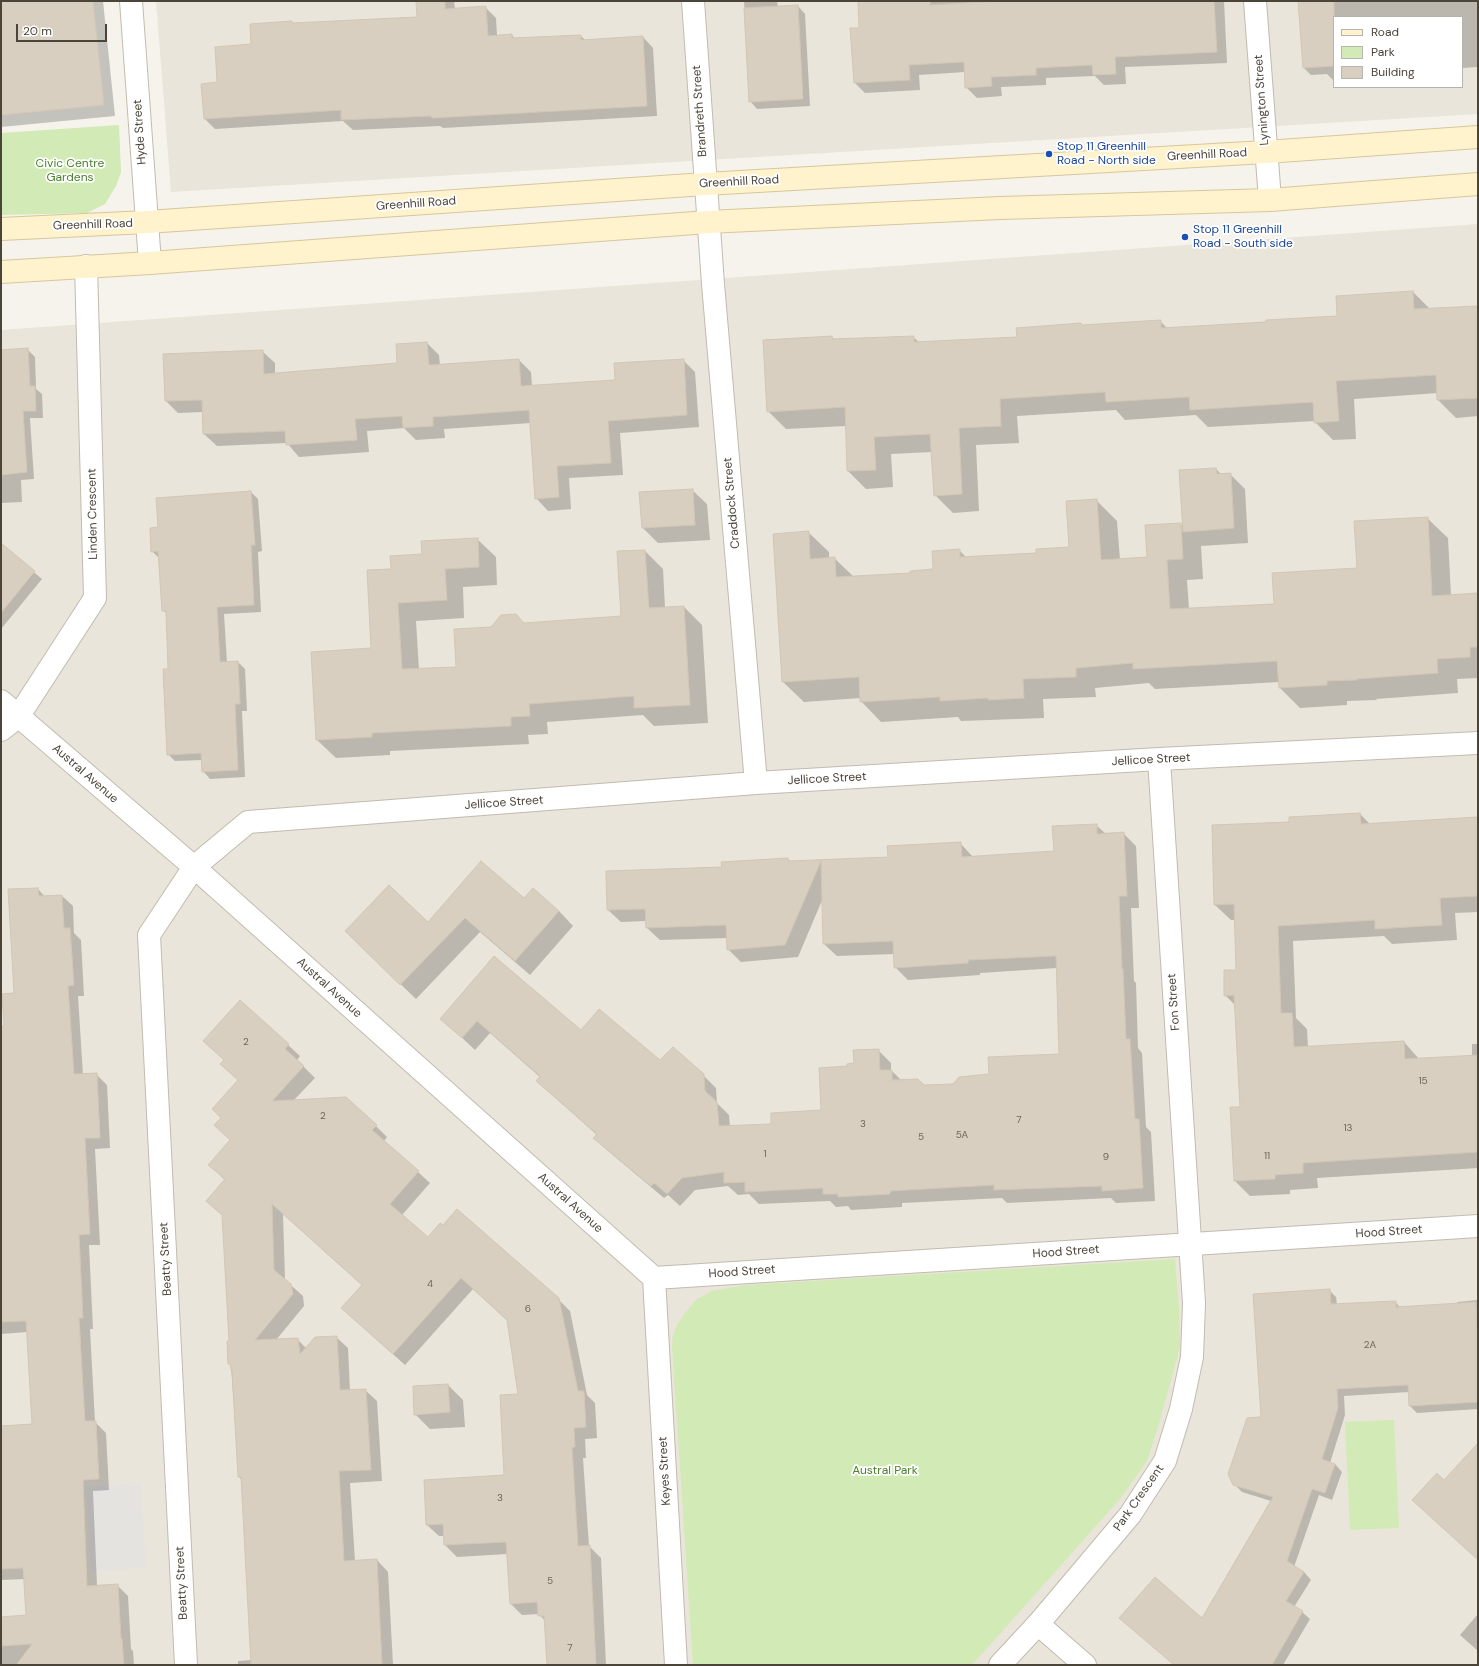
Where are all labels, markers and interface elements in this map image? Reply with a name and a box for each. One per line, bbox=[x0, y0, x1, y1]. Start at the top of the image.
scale bar bbox=[18, 16, 109, 42]
legend bbox=[1333, 16, 1463, 88]
text: 20 m bbox=[23, 23, 52, 39]
text: Road bbox=[1371, 24, 1399, 40]
text: Park bbox=[1371, 44, 1395, 60]
street label: Lynington Street bbox=[1252, 54, 1272, 146]
street label: Brandreth Street bbox=[690, 64, 710, 158]
text: Building bbox=[1371, 64, 1415, 80]
street label: Hyde Street bbox=[131, 99, 149, 165]
place label: Stop 11 Greenhill Road - North side bbox=[1057, 140, 1156, 168]
street label: Greenhill Road bbox=[1167, 146, 1247, 164]
marker: Stop 11 Greenhill Road - North side bbox=[1044, 149, 1054, 159]
park label: Civic Centre Gardens bbox=[36, 157, 104, 185]
street label: Greenhill Road bbox=[699, 173, 779, 191]
street label: Greenhill Road bbox=[376, 194, 456, 214]
street label: Greenhill Road bbox=[53, 216, 133, 234]
place label: Stop 11 Greenhill Road - South side bbox=[1193, 223, 1293, 251]
marker: Stop 11 Greenhill Road - South side bbox=[1180, 232, 1190, 242]
street label: Craddock Street bbox=[721, 457, 743, 549]
street label: Linden Crescent bbox=[85, 468, 101, 560]
street label: Austral Avenue bbox=[49, 741, 121, 807]
street label: Jellicoe Street bbox=[1111, 751, 1191, 769]
street label: Jellicoe Street bbox=[787, 770, 867, 788]
street label: Jellicoe Street bbox=[464, 793, 544, 813]
street label: Austral Avenue bbox=[293, 955, 365, 1021]
street label: Fon Street bbox=[1165, 973, 1183, 1031]
house number: 2 bbox=[243, 1036, 249, 1048]
house number: 15 bbox=[1418, 1075, 1428, 1087]
house number: 2 bbox=[320, 1110, 326, 1122]
house number: 7 bbox=[1016, 1114, 1022, 1126]
house number: 3 bbox=[860, 1118, 866, 1130]
house number: 13 bbox=[1343, 1122, 1353, 1134]
house number: 5A bbox=[956, 1129, 968, 1141]
house number: 5 bbox=[918, 1131, 924, 1143]
house number: 1 bbox=[763, 1148, 767, 1160]
house number: 11 bbox=[1264, 1150, 1270, 1162]
house number: 9 bbox=[1103, 1151, 1109, 1163]
street label: Austral Avenue bbox=[534, 1170, 606, 1236]
street label: Beatty Street bbox=[157, 1222, 175, 1296]
street label: Hood Street bbox=[1355, 1222, 1423, 1242]
street label: Hood Street bbox=[1032, 1242, 1100, 1262]
street label: Hood Street bbox=[708, 1262, 776, 1282]
house number: 4 bbox=[427, 1278, 433, 1290]
house number: 6 bbox=[525, 1303, 531, 1315]
house number: 2A bbox=[1364, 1339, 1376, 1351]
street label: Keyes Street bbox=[656, 1436, 674, 1506]
street label: Park Crescent bbox=[1111, 1462, 1167, 1534]
park label: Austral Park bbox=[852, 1464, 918, 1478]
house number: 3 bbox=[497, 1492, 503, 1504]
street label: Beatty Street bbox=[173, 1546, 191, 1620]
house number: 5 bbox=[547, 1575, 553, 1587]
house number: 7 bbox=[567, 1642, 573, 1654]

